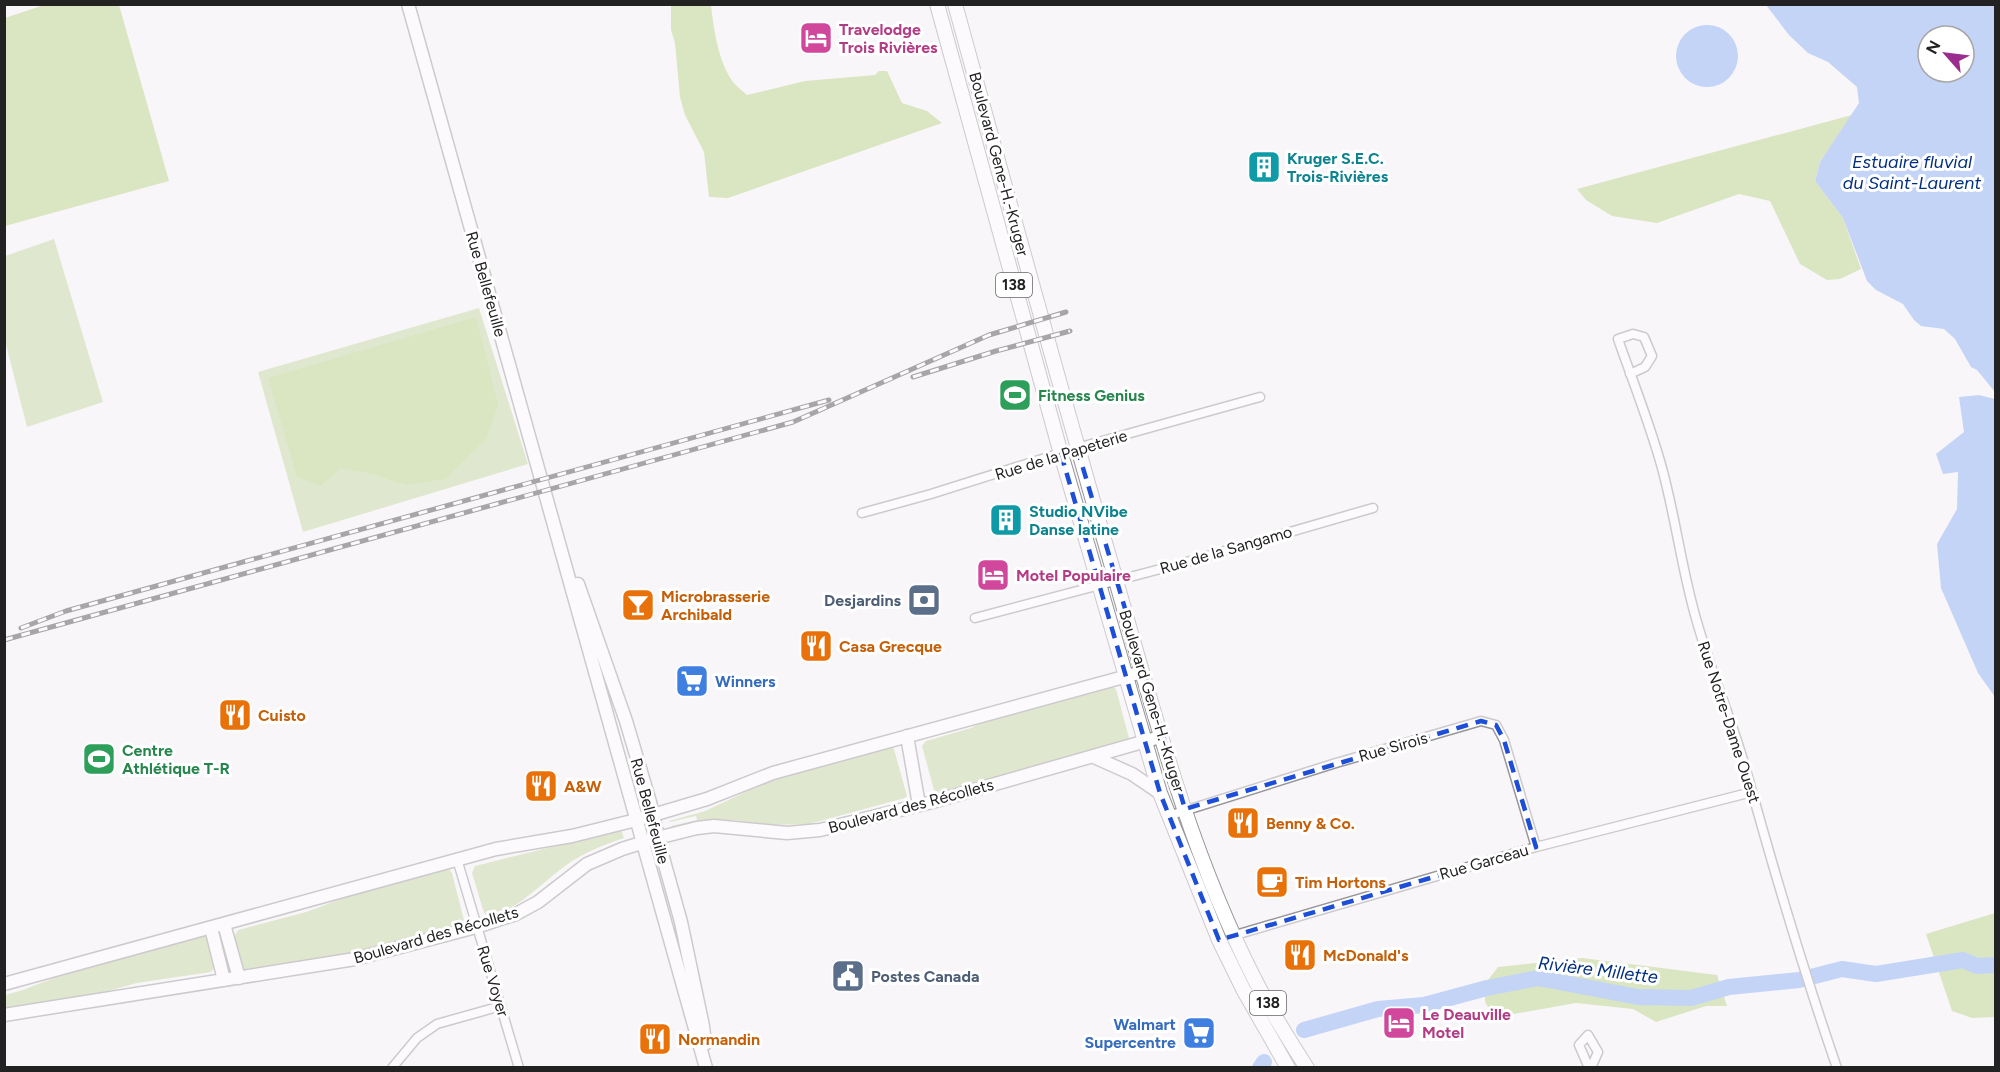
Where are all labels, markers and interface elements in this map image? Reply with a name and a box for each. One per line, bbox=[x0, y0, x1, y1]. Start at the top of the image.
hotel icon: Travelodge Trois Rivières bbox=[798, 20, 834, 56]
place label: Travelodge Trois Rivières bbox=[839, 20, 938, 57]
north arrow bbox=[1916, 24, 1976, 84]
text: N bbox=[1922, 37, 1944, 57]
street label: Boulevard Gene-H.-Kruger bbox=[965, 70, 1033, 259]
building icon: Kruger S.E.C. Trois-Rivières bbox=[1246, 149, 1282, 185]
place label: Kruger S.E.C. Trois-Rivières bbox=[1287, 149, 1389, 186]
water label: Estuaire fluvial du Saint-Laurent bbox=[1843, 151, 1981, 194]
street label: Rue Bellefeuille bbox=[462, 229, 510, 339]
road number: 138 bbox=[996, 273, 1032, 297]
sports icon: Fitness Genius bbox=[997, 377, 1033, 413]
place label: Fitness Genius bbox=[1038, 386, 1145, 405]
street label: Rue de la Papeterie bbox=[993, 426, 1130, 484]
building icon: Studio NVibe Danse latine bbox=[988, 502, 1024, 538]
place label: Studio NVibe Danse latine bbox=[1029, 502, 1128, 539]
street label: Rue de la Sangamo bbox=[1158, 522, 1294, 578]
hotel icon: Motel Populaire bbox=[975, 557, 1011, 593]
place label: Motel Populaire bbox=[1016, 566, 1131, 585]
bank icon: Desjardins bbox=[906, 582, 942, 618]
bar icon: Microbrasserie Archibald bbox=[620, 587, 656, 623]
place label: Microbrasserie Archibald bbox=[661, 587, 770, 624]
place label: Desjardins bbox=[824, 591, 902, 610]
street label: Boulevard Gene-H.-Kruger bbox=[1115, 607, 1189, 795]
restaurant icon: Casa Grecque bbox=[798, 628, 834, 664]
place label: Casa Grecque bbox=[839, 637, 942, 656]
street label: Rue Notre-Dame Ouest bbox=[1694, 639, 1764, 805]
supermarket icon: Winners bbox=[674, 663, 710, 699]
place label: Winners bbox=[715, 672, 776, 691]
restaurant icon: Cuisto bbox=[217, 697, 253, 733]
place label: Cuisto bbox=[258, 706, 306, 725]
street label: Rue Sirois bbox=[1356, 728, 1430, 766]
sports icon: Centre Athlétique T-R bbox=[81, 741, 117, 777]
place label: Centre Athlétique T-R bbox=[122, 741, 230, 778]
street label: Rue Bellefeuille bbox=[627, 756, 673, 866]
restaurant icon: A&W bbox=[523, 768, 559, 804]
street label: Boulevard des Récollets bbox=[826, 775, 996, 837]
place label: A&W bbox=[564, 777, 602, 796]
restaurant icon: Benny & Co. bbox=[1225, 805, 1261, 841]
place label: Benny & Co. bbox=[1266, 814, 1355, 833]
street label: Rue Garceau bbox=[1437, 840, 1531, 884]
cafe icon: Tim Hortons bbox=[1254, 864, 1290, 900]
place label: Tim Hortons bbox=[1295, 873, 1386, 892]
street label: Boulevard des Récollets bbox=[351, 902, 521, 968]
restaurant icon: McDonald's bbox=[1282, 937, 1318, 973]
street label: Rue Voyer bbox=[473, 943, 513, 1019]
place label: McDonald's bbox=[1323, 946, 1409, 965]
water label: Rivière Millette bbox=[1537, 952, 1659, 988]
public building icon: Postes Canada bbox=[830, 958, 866, 994]
place label: Postes Canada bbox=[871, 967, 979, 986]
road number: 138 bbox=[1250, 991, 1286, 1015]
hotel icon: Le Deauville Motel bbox=[1381, 1005, 1417, 1041]
place label: Le Deauville Motel bbox=[1422, 1005, 1511, 1042]
place label: Walmart Supercentre bbox=[1085, 1015, 1176, 1052]
supermarket icon: Walmart Supercentre bbox=[1181, 1015, 1217, 1051]
restaurant icon: Normandin bbox=[637, 1021, 673, 1057]
place label: Normandin bbox=[678, 1030, 760, 1049]

